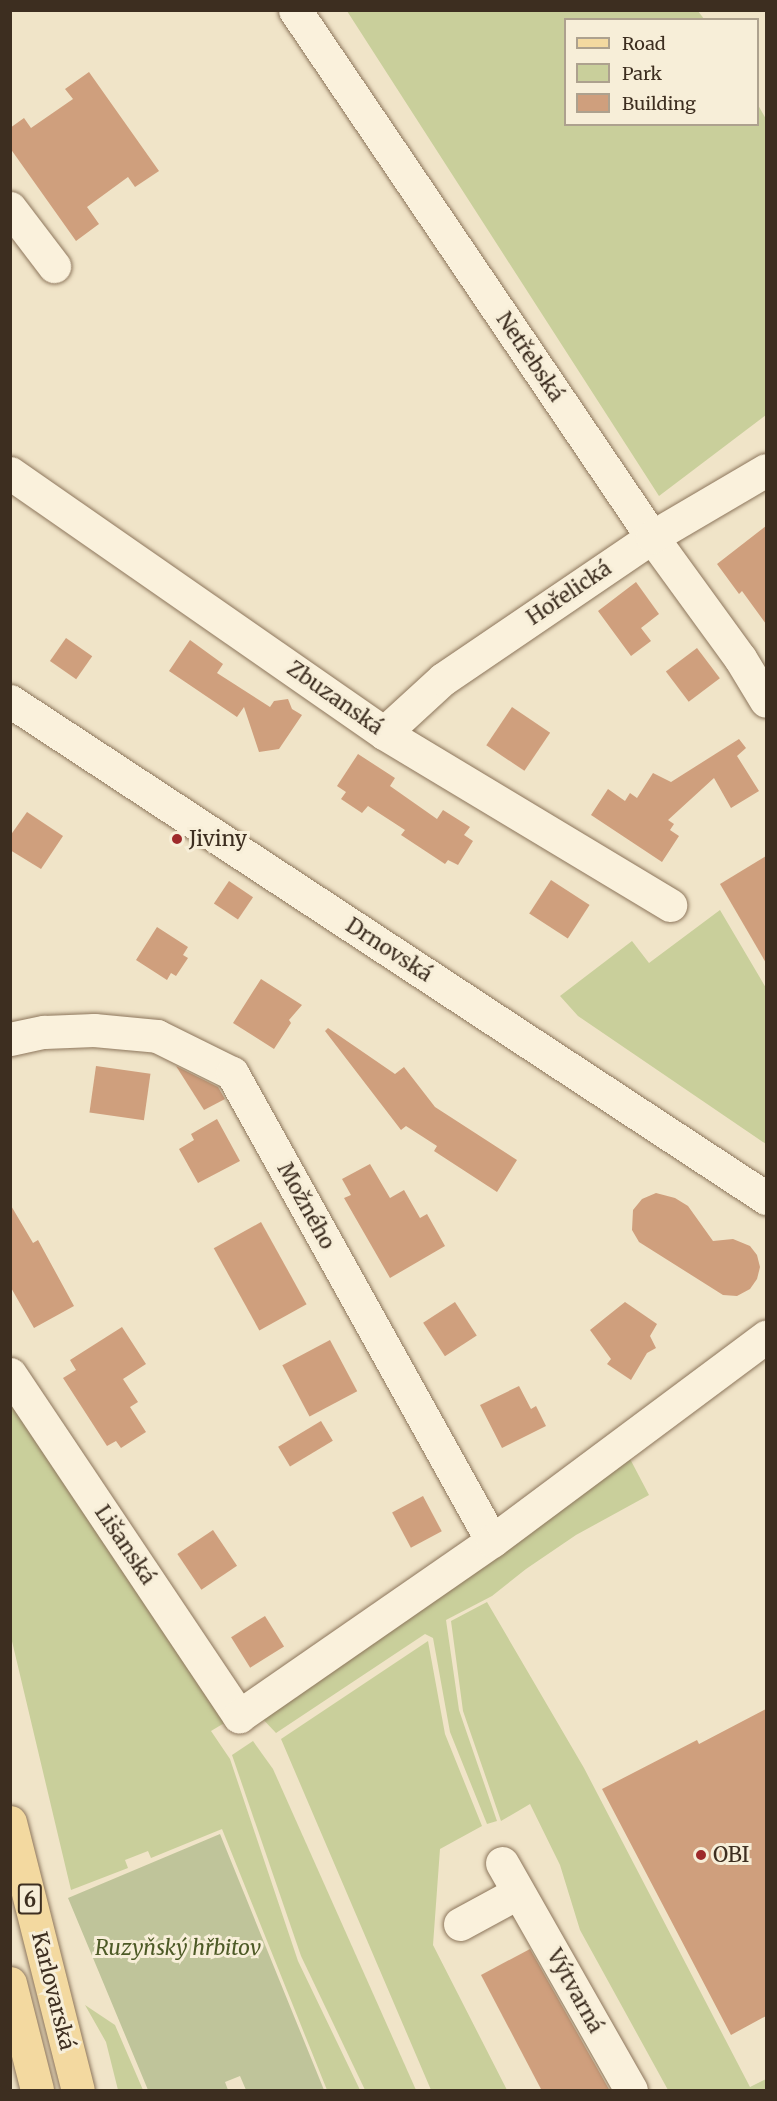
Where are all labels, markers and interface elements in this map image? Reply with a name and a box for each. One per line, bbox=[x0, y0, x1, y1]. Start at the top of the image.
legend bbox=[564, 18, 759, 126]
text: Road bbox=[622, 32, 666, 55]
text: Park bbox=[622, 62, 662, 85]
text: Building bbox=[622, 92, 696, 115]
street label: Netřebská bbox=[491, 308, 569, 406]
street label: Hořelická bbox=[522, 556, 616, 630]
street label: Zbuzanská bbox=[282, 656, 388, 740]
place label: Jiviny bbox=[189, 826, 247, 852]
marker: Jiviny bbox=[170, 832, 184, 846]
street label: Drnovská bbox=[341, 913, 437, 987]
street label: Možného bbox=[272, 1158, 340, 1254]
street label: Lišanská bbox=[89, 1501, 161, 1589]
place label: OBI bbox=[713, 1842, 749, 1868]
marker: OBI bbox=[694, 1848, 708, 1862]
road number: 6 bbox=[16, 1882, 44, 1916]
street label: Karlovarská bbox=[26, 1929, 80, 2053]
park label: Ruzyňský hřbitov bbox=[95, 1935, 261, 1961]
street label: Výtvarná bbox=[542, 1945, 608, 2037]

